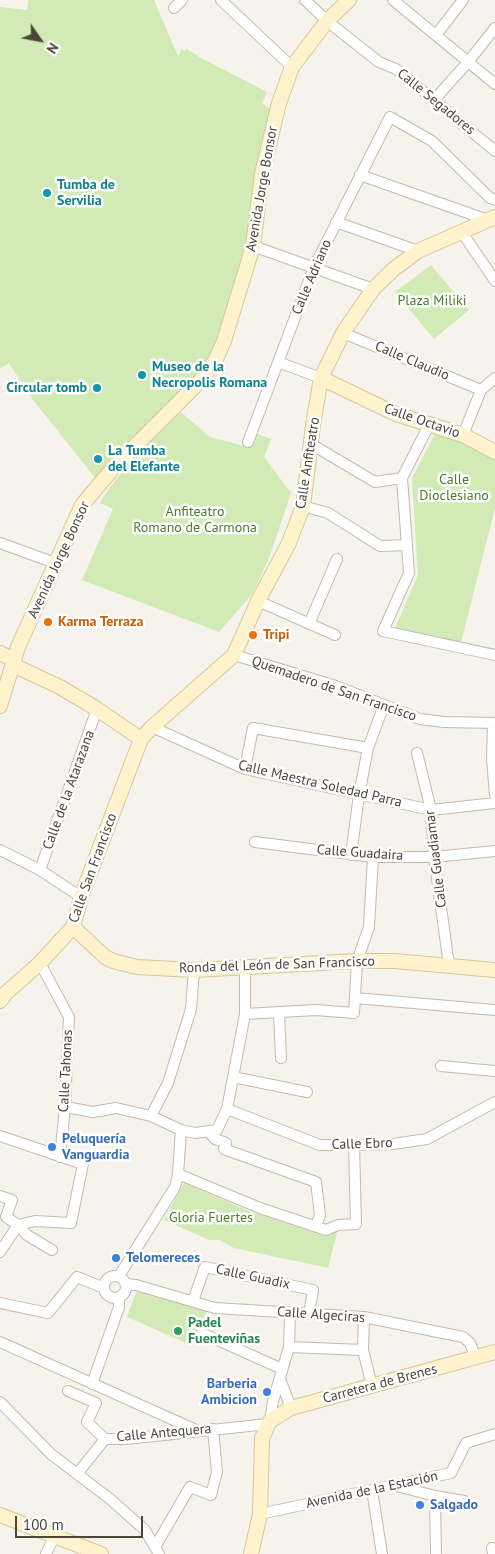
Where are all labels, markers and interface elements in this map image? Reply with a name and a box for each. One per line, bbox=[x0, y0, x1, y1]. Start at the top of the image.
north arrow bbox=[15, 15, 65, 65]
text: N bbox=[43, 39, 63, 57]
street label: Calle Segadores bbox=[394, 65, 478, 139]
street label: Avenida Jorge Bonsor bbox=[243, 125, 281, 253]
place label: Tumba de Servilia bbox=[57, 177, 115, 210]
marker: Tumba de Servilia bbox=[41, 187, 53, 199]
street label: Calle Adriano bbox=[289, 237, 335, 317]
park label: Plaza Miliki bbox=[398, 293, 466, 309]
street label: Calle Claudio bbox=[372, 338, 452, 384]
place label: Museo de la Necropolis Romana bbox=[152, 359, 267, 392]
marker: Museo de la Necropolis Romana bbox=[136, 369, 148, 381]
place label: Circular tomb bbox=[6, 380, 87, 396]
marker: Circular tomb bbox=[91, 382, 103, 394]
street label: Calle Octavio bbox=[382, 400, 462, 442]
street label: Calle Anfiteatro bbox=[292, 416, 324, 510]
place label: La Tumba del Elefante bbox=[108, 443, 180, 476]
marker: La Tumba del Elefante bbox=[92, 453, 104, 465]
park label: Calle Dioclesiano bbox=[419, 472, 489, 504]
street label: Avenida Jorge Bonsor bbox=[25, 499, 93, 621]
park label: Anfiteatro Romano de Carmona bbox=[133, 504, 257, 536]
place label: Karma Terraza bbox=[58, 614, 143, 630]
marker: Karma Terraza bbox=[42, 616, 54, 628]
place label: Tripi bbox=[263, 627, 289, 643]
marker: Tripi bbox=[247, 629, 259, 641]
street label: Quemadero de San Francisco bbox=[249, 653, 419, 725]
street label: Calle de la Atarazana bbox=[40, 728, 98, 852]
street label: Calle Maestra Soledad Parra bbox=[236, 757, 404, 811]
street label: Calle Guadiamar bbox=[422, 809, 450, 909]
street label: Calle San Francisco bbox=[65, 811, 121, 925]
street label: Calle Guadaira bbox=[316, 842, 404, 864]
street label: Ronda del León de San Francisco bbox=[179, 953, 375, 977]
street label: Calle Tahonas bbox=[55, 1029, 77, 1113]
place label: Peluquería Vanguardia bbox=[62, 1131, 129, 1164]
street label: Calle Ebro bbox=[331, 1135, 393, 1153]
marker: Peluquería Vanguardia bbox=[46, 1141, 58, 1153]
park label: Gloria Fuertes bbox=[169, 1210, 253, 1226]
place label: Telomereces bbox=[126, 1250, 200, 1266]
marker: Telomereces bbox=[110, 1252, 122, 1264]
street label: Calle Guadix bbox=[214, 1261, 292, 1293]
street label: Calle Algeciras bbox=[276, 1304, 366, 1326]
place label: Padel Fuenteviñas bbox=[188, 1315, 260, 1348]
marker: Padel Fuenteviñas bbox=[172, 1325, 184, 1337]
street label: Carretera de Brenes bbox=[321, 1361, 439, 1407]
place label: Barberia Ambicion bbox=[201, 1376, 257, 1408]
marker: Barberia Ambicion bbox=[261, 1386, 273, 1398]
street label: Calle Antequera bbox=[116, 1420, 212, 1446]
street label: Avenida de la Estación bbox=[304, 1468, 440, 1512]
place label: Salgado bbox=[430, 1497, 478, 1513]
marker: Salgado bbox=[414, 1499, 426, 1511]
scale bar bbox=[18, 1506, 145, 1538]
text: 100 m bbox=[23, 1515, 64, 1534]

